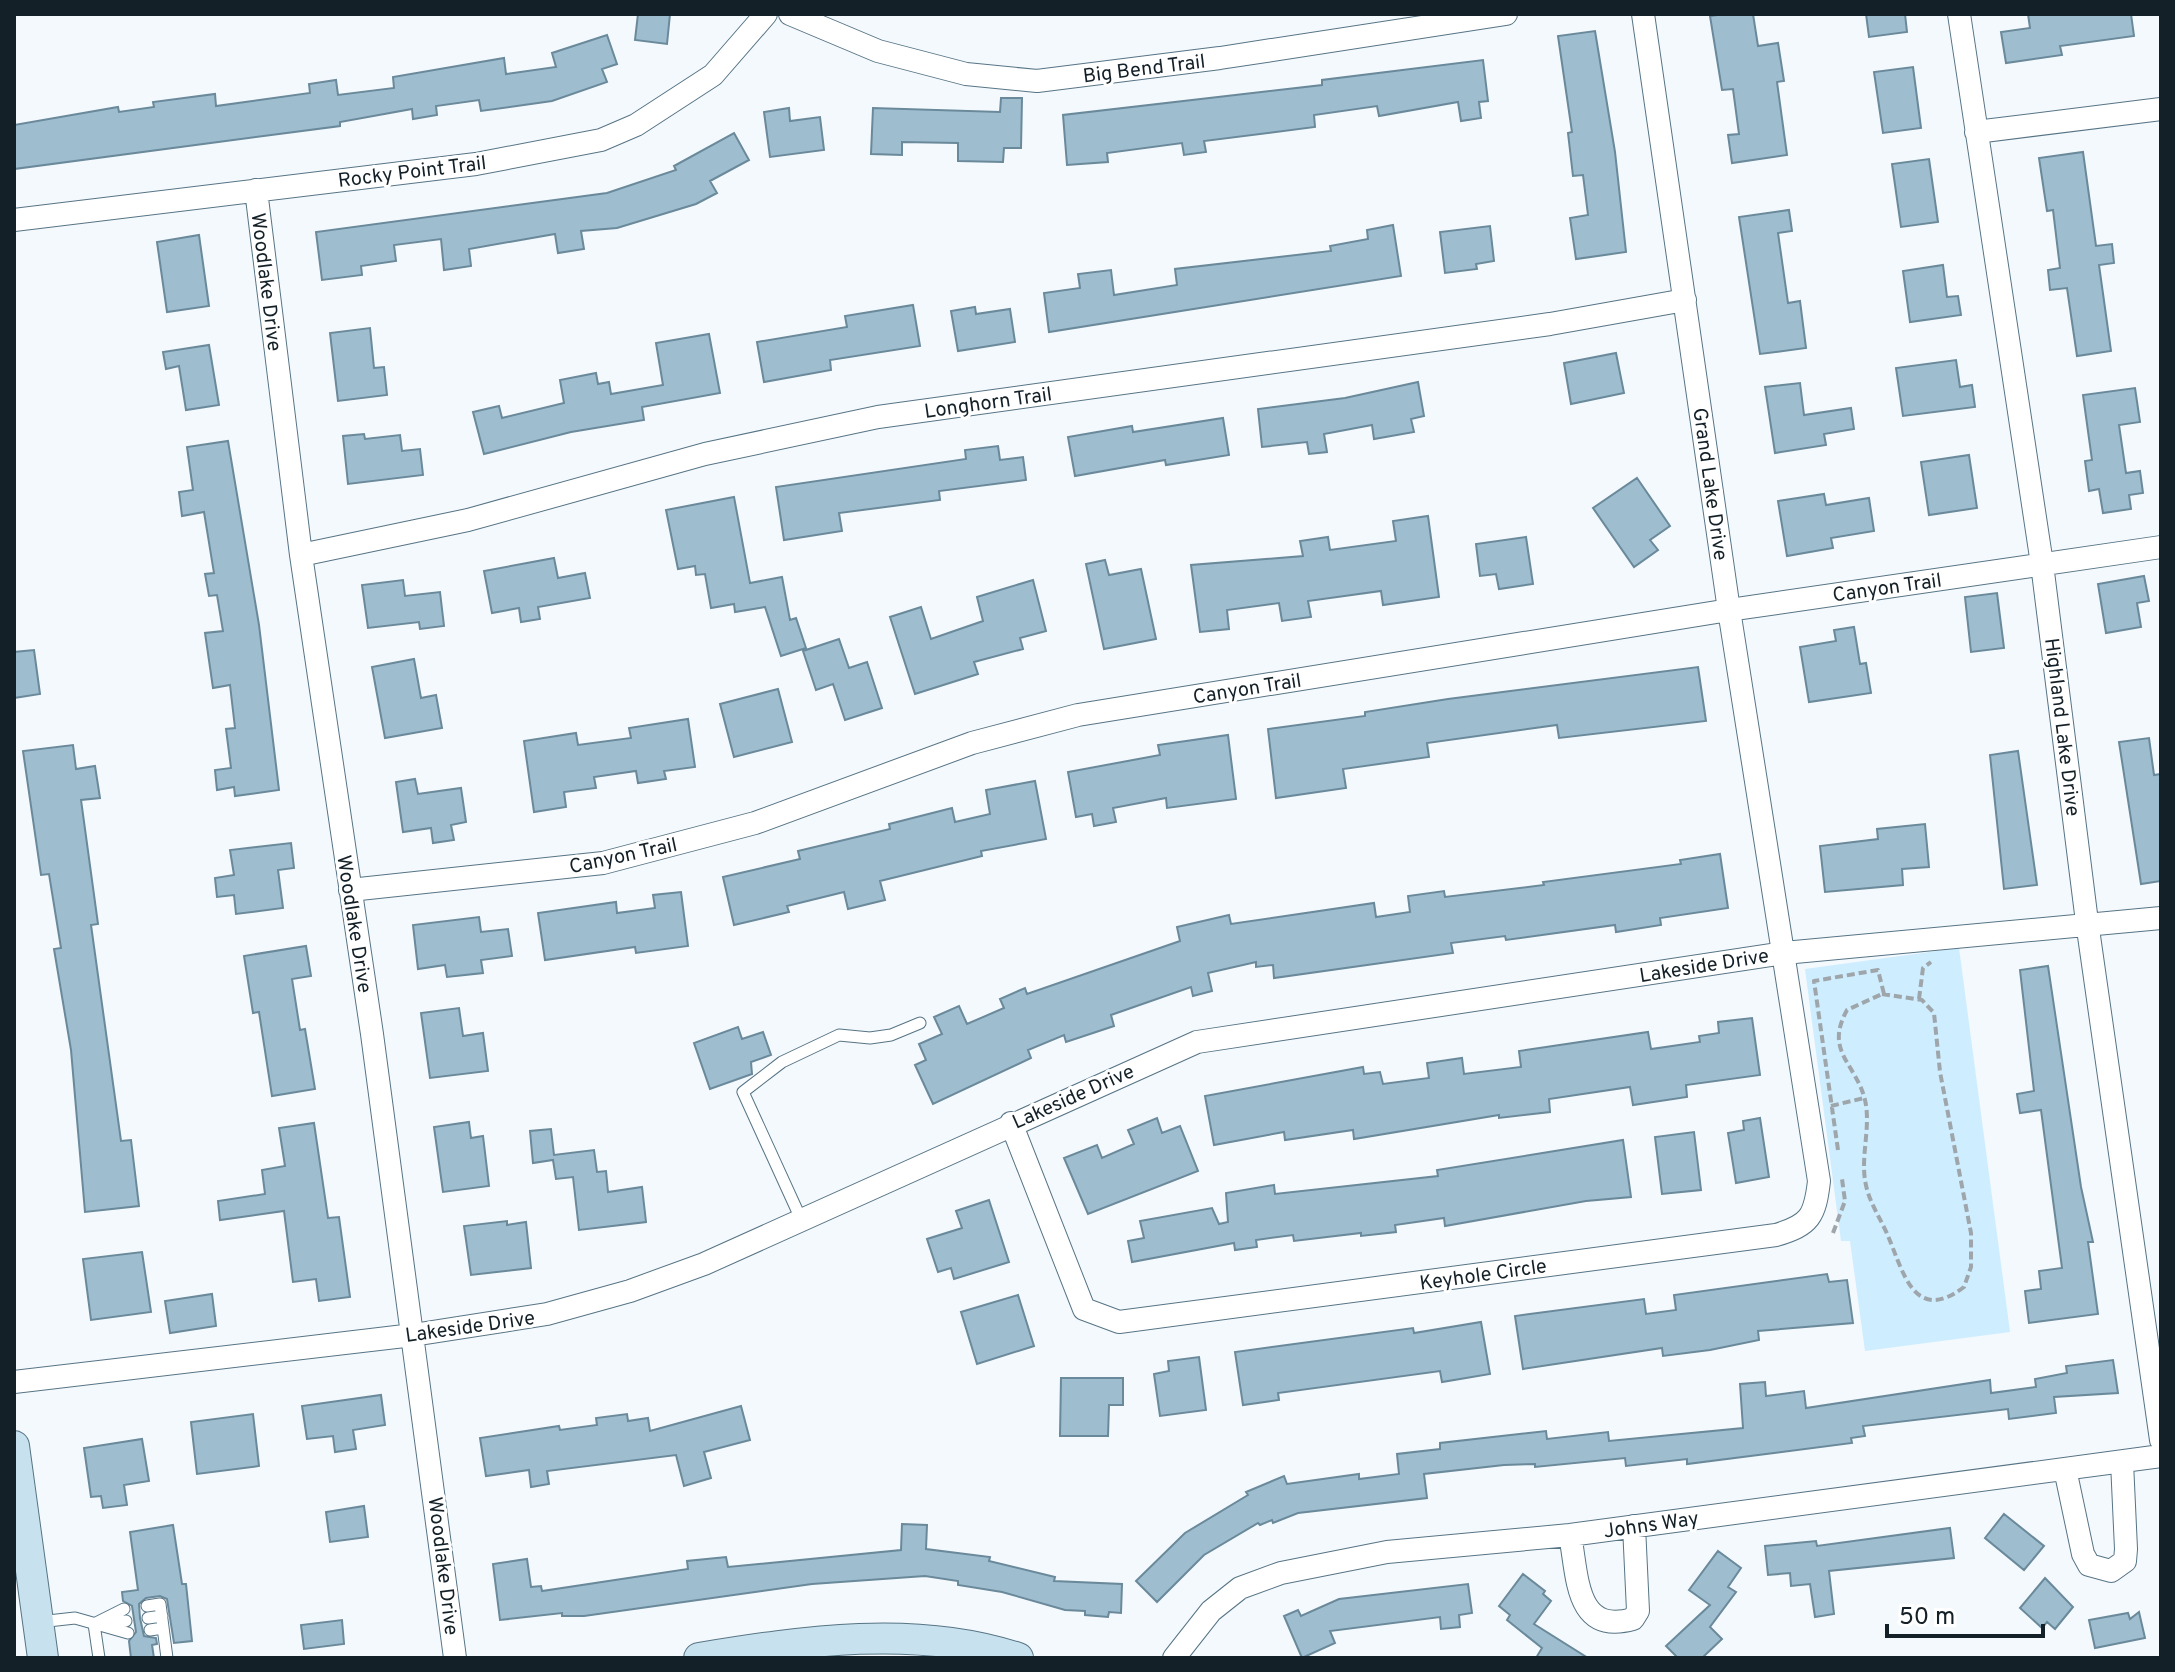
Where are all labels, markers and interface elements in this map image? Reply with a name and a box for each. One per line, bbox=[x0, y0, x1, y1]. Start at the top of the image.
street label: Big Bend Trail bbox=[1081, 50, 1207, 90]
street label: Rocky Point Trail bbox=[337, 151, 488, 195]
street label: Woodlake Drive bbox=[244, 212, 286, 353]
street label: Longhorn Trail bbox=[923, 382, 1054, 426]
street label: Grand Lake Drive bbox=[1685, 406, 1733, 562]
street label: Canyon Trail bbox=[1831, 568, 1943, 609]
street label: Highland Lake Drive bbox=[2037, 636, 2085, 818]
street label: Canyon Trail bbox=[1191, 669, 1304, 711]
street label: Canyon Trail bbox=[567, 833, 680, 881]
street label: Woodlake Drive bbox=[329, 854, 377, 995]
street label: Lakeside Drive bbox=[1638, 944, 1771, 990]
street label: Lakeside Drive bbox=[1009, 1059, 1139, 1136]
street label: Keyhole Circle bbox=[1418, 1254, 1549, 1298]
street label: Lakeside Drive bbox=[404, 1306, 537, 1350]
street label: Woodlake Drive bbox=[421, 1496, 463, 1637]
street label: Johns Way bbox=[1602, 1506, 1701, 1546]
scale bar bbox=[1887, 1588, 2043, 1638]
text: 50 m bbox=[1899, 1603, 1955, 1633]

